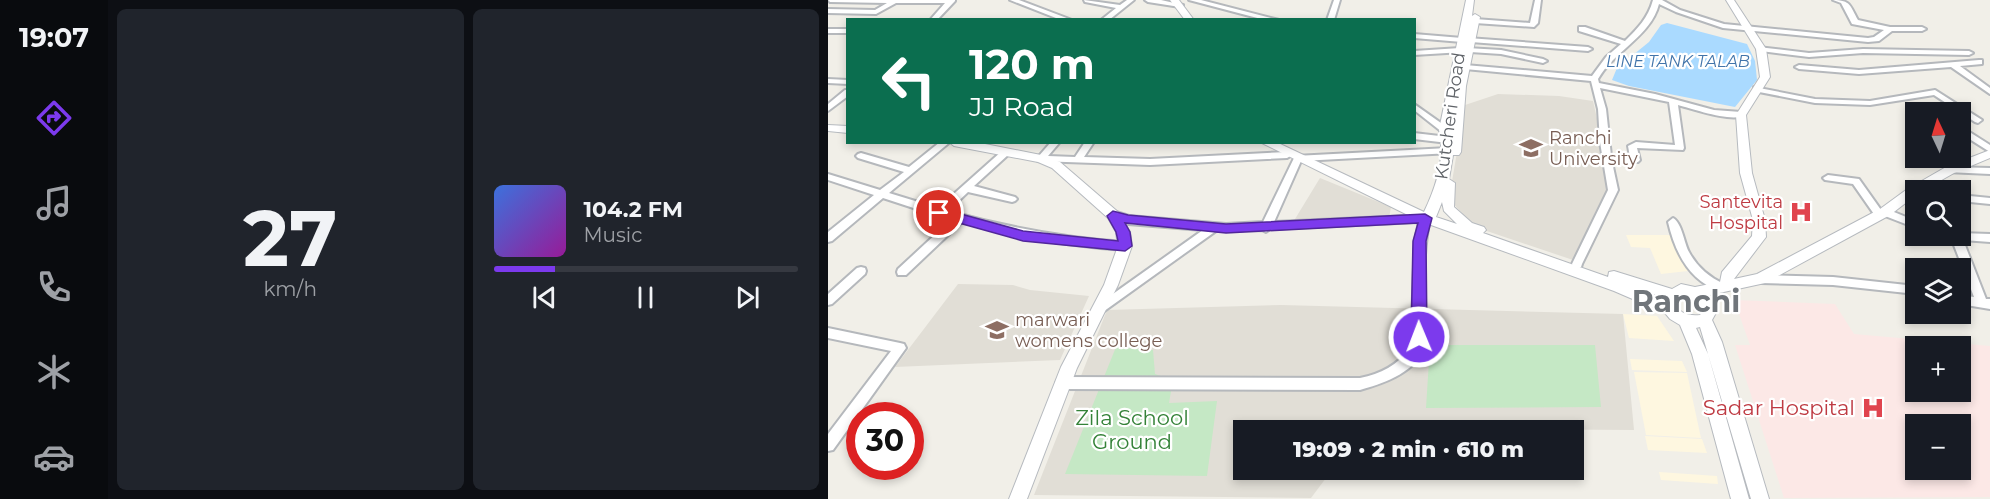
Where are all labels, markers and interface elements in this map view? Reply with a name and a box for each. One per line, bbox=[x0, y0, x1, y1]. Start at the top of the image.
text: 19:07 bbox=[19, 21, 89, 54]
text: 120 m bbox=[969, 38, 1095, 90]
icon: left bbox=[870, 42, 948, 120]
street label: Kutcheri Road bbox=[1430, 51, 1470, 181]
water label: LINE TANK TALAB bbox=[1606, 52, 1750, 71]
text: JJ Road bbox=[969, 90, 1074, 123]
icon: directions bbox=[33, 97, 75, 139]
north arrow bbox=[1905, 102, 1971, 168]
map controls bbox=[1905, 102, 1971, 480]
place label: Ranchi University bbox=[1549, 127, 1638, 170]
school or university icon: Ranchi University bbox=[1518, 135, 1544, 161]
button: search bbox=[1905, 180, 1971, 246]
icon: music bbox=[33, 182, 75, 224]
pin bbox=[913, 187, 964, 238]
text: 27 bbox=[243, 190, 337, 286]
place label: Santevita Hospital bbox=[1699, 191, 1783, 234]
text: 104.2 FM bbox=[584, 196, 683, 223]
icon: arrive bbox=[922, 196, 955, 229]
hospital icon: Santevita Hospital bbox=[1788, 199, 1814, 225]
text: Music bbox=[584, 223, 642, 247]
button: layers bbox=[1905, 258, 1971, 324]
icon: phone bbox=[33, 266, 75, 308]
text: km/h bbox=[264, 277, 317, 301]
icon: previous bbox=[528, 281, 561, 314]
icon: pause bbox=[629, 281, 662, 314]
icon: next bbox=[731, 281, 764, 314]
district label: Ranchi bbox=[1632, 283, 1740, 320]
position arrow bbox=[1387, 305, 1451, 369]
place label: marwari womens college bbox=[1015, 309, 1163, 352]
school or university icon: marwari womens college bbox=[984, 317, 1010, 343]
button: + bbox=[1905, 336, 1971, 402]
icon: climate bbox=[33, 351, 75, 393]
place label: Sadar Hospital bbox=[1703, 395, 1855, 420]
hospital icon: Sadar Hospital bbox=[1860, 395, 1886, 421]
speed limit sign: 30 bbox=[846, 402, 924, 480]
park label: Zila School Ground bbox=[1075, 405, 1189, 454]
button: − bbox=[1905, 414, 1971, 480]
icon: car bbox=[33, 436, 75, 478]
text: 19:09 · 2 min · 610 m bbox=[1293, 436, 1524, 463]

